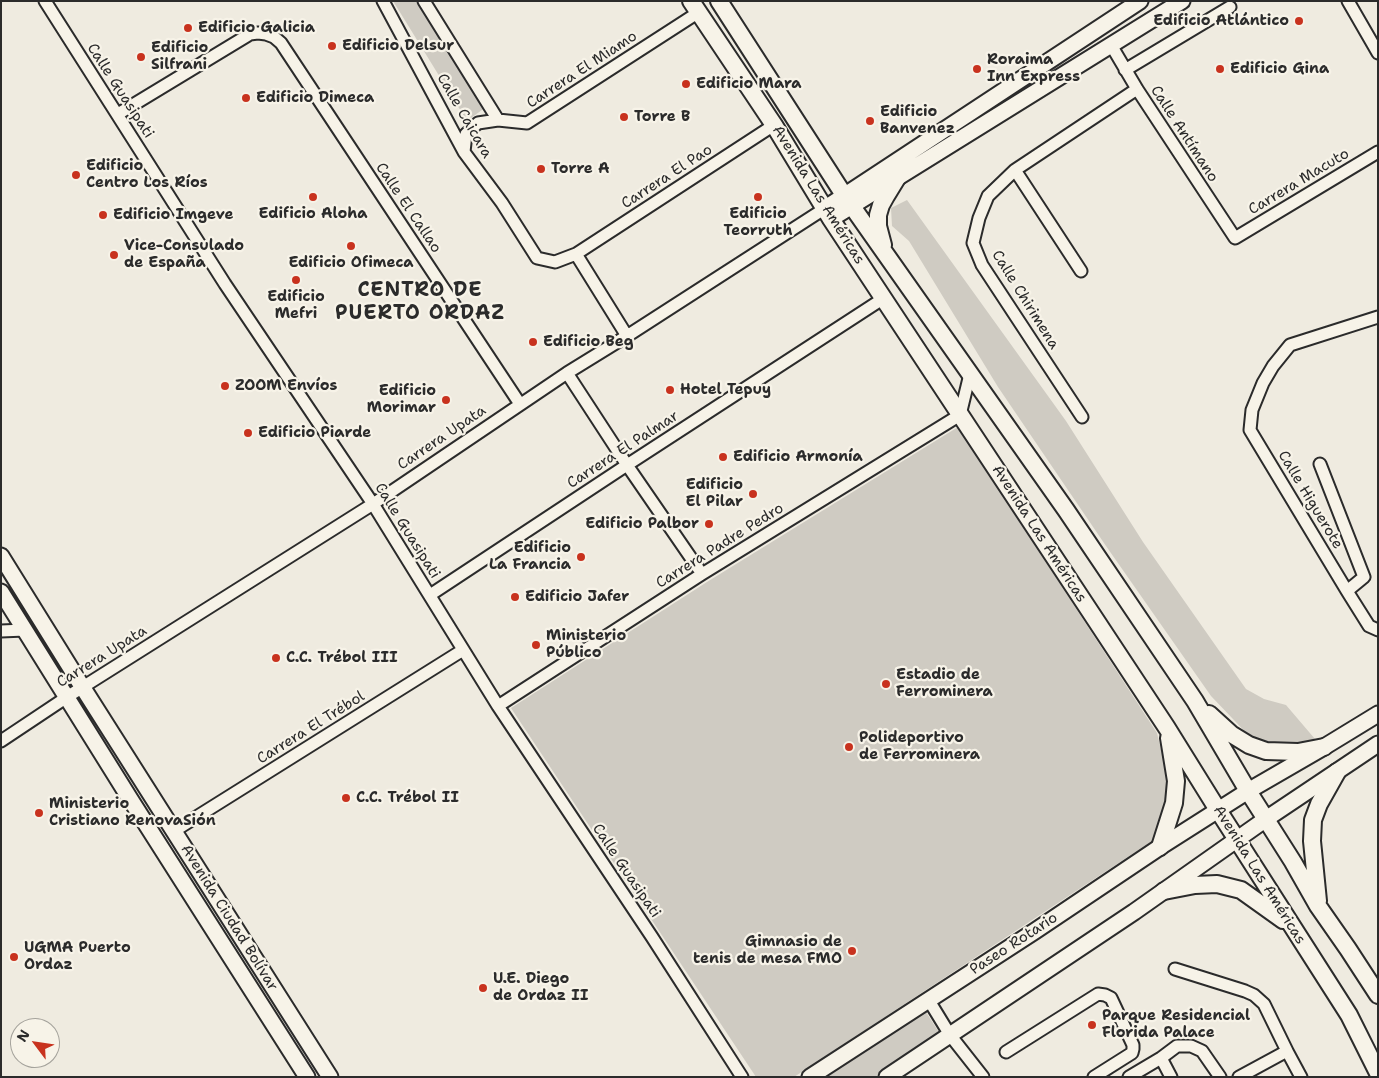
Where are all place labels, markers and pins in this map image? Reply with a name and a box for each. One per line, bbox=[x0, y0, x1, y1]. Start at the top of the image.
place label: Edificio Atlántico bbox=[1153, 12, 1289, 30]
marker: Edificio Atlántico bbox=[1293, 15, 1305, 27]
place label: Edificio Galicia bbox=[198, 19, 315, 37]
marker: Edificio Galicia bbox=[182, 22, 194, 34]
place label: Edificio Delsur bbox=[342, 37, 454, 55]
place label: Edificio Silfrani bbox=[151, 39, 208, 74]
marker: Edificio Delsur bbox=[326, 40, 338, 52]
marker: Edificio Silfrani bbox=[135, 51, 147, 63]
place label: Roraima Inn Express bbox=[987, 51, 1080, 86]
place label: Edificio Gina bbox=[1230, 60, 1329, 78]
marker: Roraima Inn Express bbox=[971, 63, 983, 75]
marker: Edificio Gina bbox=[1214, 63, 1226, 75]
place label: Edificio Mara bbox=[696, 75, 802, 93]
marker: Edificio Mara bbox=[680, 78, 692, 90]
place label: Edificio Dimeca bbox=[256, 89, 374, 107]
marker: Edificio Dimeca bbox=[240, 92, 252, 104]
place label: Edificio Banvenez bbox=[880, 103, 955, 138]
place label: Torre B bbox=[634, 108, 690, 126]
marker: Torre B bbox=[618, 111, 630, 123]
marker: Edificio Banvenez bbox=[864, 115, 876, 127]
place label: Edificio Centro Los Ríos bbox=[86, 157, 208, 192]
place label: Torre A bbox=[551, 160, 610, 178]
marker: Torre A bbox=[535, 163, 547, 175]
marker: Edificio Centro Los Ríos bbox=[70, 169, 82, 181]
marker: Edificio Aloha bbox=[307, 191, 319, 203]
marker: Edificio Teorruth bbox=[752, 191, 764, 203]
place label: Edificio Aloha bbox=[259, 205, 367, 223]
place label: Edificio Teorruth bbox=[724, 205, 792, 240]
place label: Edificio Imgeve bbox=[113, 206, 233, 224]
marker: Edificio Imgeve bbox=[97, 209, 109, 221]
place label: Vice-Consulado de España bbox=[124, 237, 244, 272]
marker: Edificio Ofimeca bbox=[345, 240, 357, 252]
marker: Vice-Consulado de España bbox=[108, 249, 120, 261]
place label: Edificio Ofimeca bbox=[288, 254, 414, 272]
marker: Edificio Mefri bbox=[290, 274, 302, 286]
place label: Edificio Mefri bbox=[267, 288, 325, 323]
place label: Edificio Beg bbox=[543, 333, 633, 351]
marker: Edificio Beg bbox=[527, 336, 539, 348]
place label: ZOOM Envíos bbox=[235, 377, 337, 395]
marker: ZOOM Envíos bbox=[219, 380, 231, 392]
place label: Hotel Tepuy bbox=[680, 381, 771, 399]
place label: Edificio Morimar bbox=[367, 382, 436, 417]
marker: Hotel Tepuy bbox=[664, 384, 676, 396]
marker: Edificio Morimar bbox=[440, 394, 452, 406]
place label: Edificio Piarde bbox=[258, 424, 371, 442]
marker: Edificio Piarde bbox=[242, 427, 254, 439]
place label: Edificio Armonía bbox=[733, 448, 863, 466]
marker: Edificio Armonía bbox=[717, 451, 729, 463]
place label: Edificio El Pilar bbox=[686, 476, 743, 511]
marker: Edificio El Pilar bbox=[747, 488, 759, 500]
place label: Edificio Palbor bbox=[585, 515, 699, 533]
marker: Edificio Palbor bbox=[703, 518, 715, 530]
place label: Edificio La Francia bbox=[489, 539, 571, 574]
marker: Edificio La Francia bbox=[575, 551, 587, 563]
place label: Edificio Jafer bbox=[525, 588, 629, 606]
marker: Edificio Jafer bbox=[509, 591, 521, 603]
place label: Ministerio Público bbox=[546, 627, 626, 662]
marker: Ministerio Público bbox=[530, 639, 542, 651]
place label: C.C. Trébol III bbox=[286, 649, 398, 667]
marker: C.C. Trébol III bbox=[270, 652, 282, 664]
place label: Estadio de Ferrominera bbox=[896, 666, 993, 701]
marker: Estadio de Ferrominera bbox=[880, 678, 892, 690]
place label: Polideportivo de Ferrominera bbox=[859, 729, 980, 764]
marker: Polideportivo de Ferrominera bbox=[843, 741, 855, 753]
place label: C.C. Trébol II bbox=[356, 789, 459, 807]
marker: C.C. Trébol II bbox=[340, 792, 352, 804]
place label: Ministerio Cristiano RenovaSión bbox=[49, 795, 216, 830]
marker: Ministerio Cristiano RenovaSión bbox=[33, 807, 45, 819]
place label: Gimnasio de tenis de mesa FMO bbox=[693, 933, 842, 968]
place label: UGMA Puerto Ordaz bbox=[24, 939, 131, 974]
marker: Gimnasio de tenis de mesa FMO bbox=[846, 945, 858, 957]
marker: UGMA Puerto Ordaz bbox=[8, 951, 20, 963]
place label: U.E. Diego de Ordaz II bbox=[493, 970, 589, 1005]
marker: U.E. Diego de Ordaz II bbox=[477, 982, 489, 994]
place label: Parque Residencial Florida Palace bbox=[1102, 1007, 1250, 1042]
marker: Parque Residencial Florida Palace bbox=[1086, 1019, 1098, 1031]

